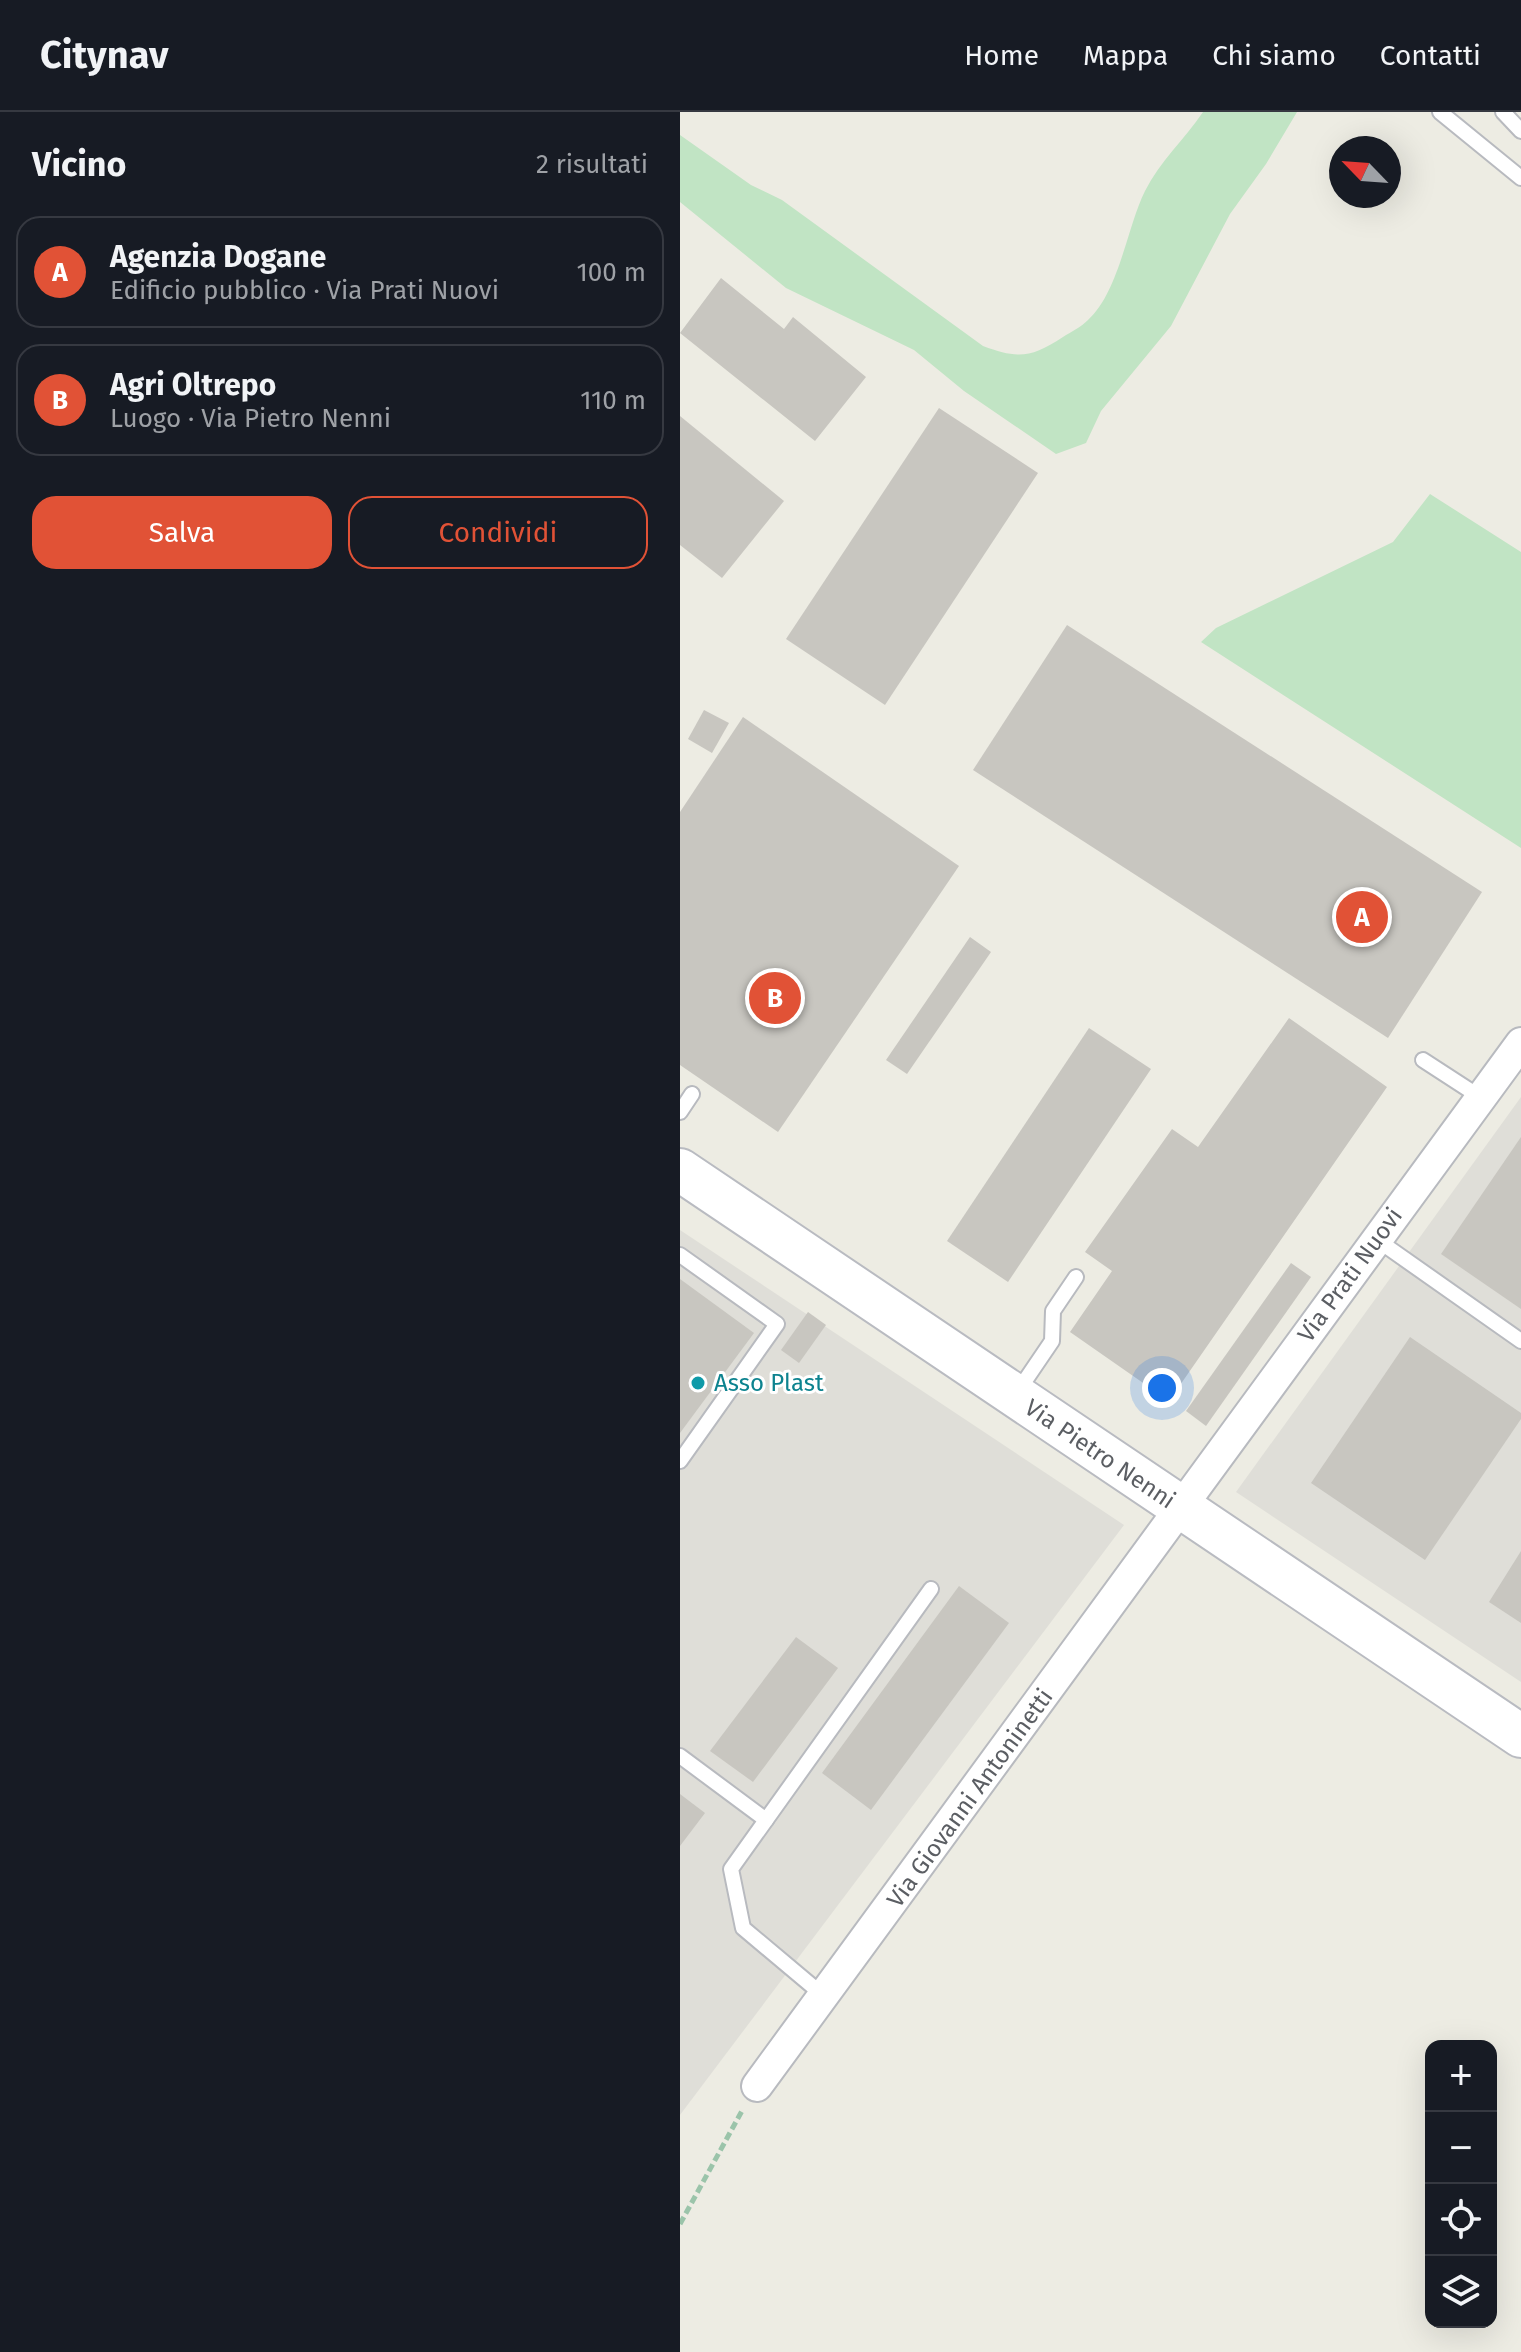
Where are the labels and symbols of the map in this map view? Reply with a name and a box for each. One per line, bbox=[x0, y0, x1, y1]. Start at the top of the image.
north arrow bbox=[1329, 136, 1401, 208]
pin: A bbox=[1336, 887, 1388, 947]
pin: B bbox=[749, 968, 801, 1028]
street label: Via Prati Nuovi bbox=[1292, 1202, 1408, 1348]
your location bbox=[1142, 1368, 1182, 1408]
place label: Asso Plast bbox=[714, 1369, 824, 1397]
marker: Asso Plast bbox=[689, 1374, 707, 1392]
street label: Via Pietro Nenni bbox=[1020, 1393, 1180, 1515]
street label: Via Giovanni Antoninetti bbox=[881, 1683, 1059, 1913]

